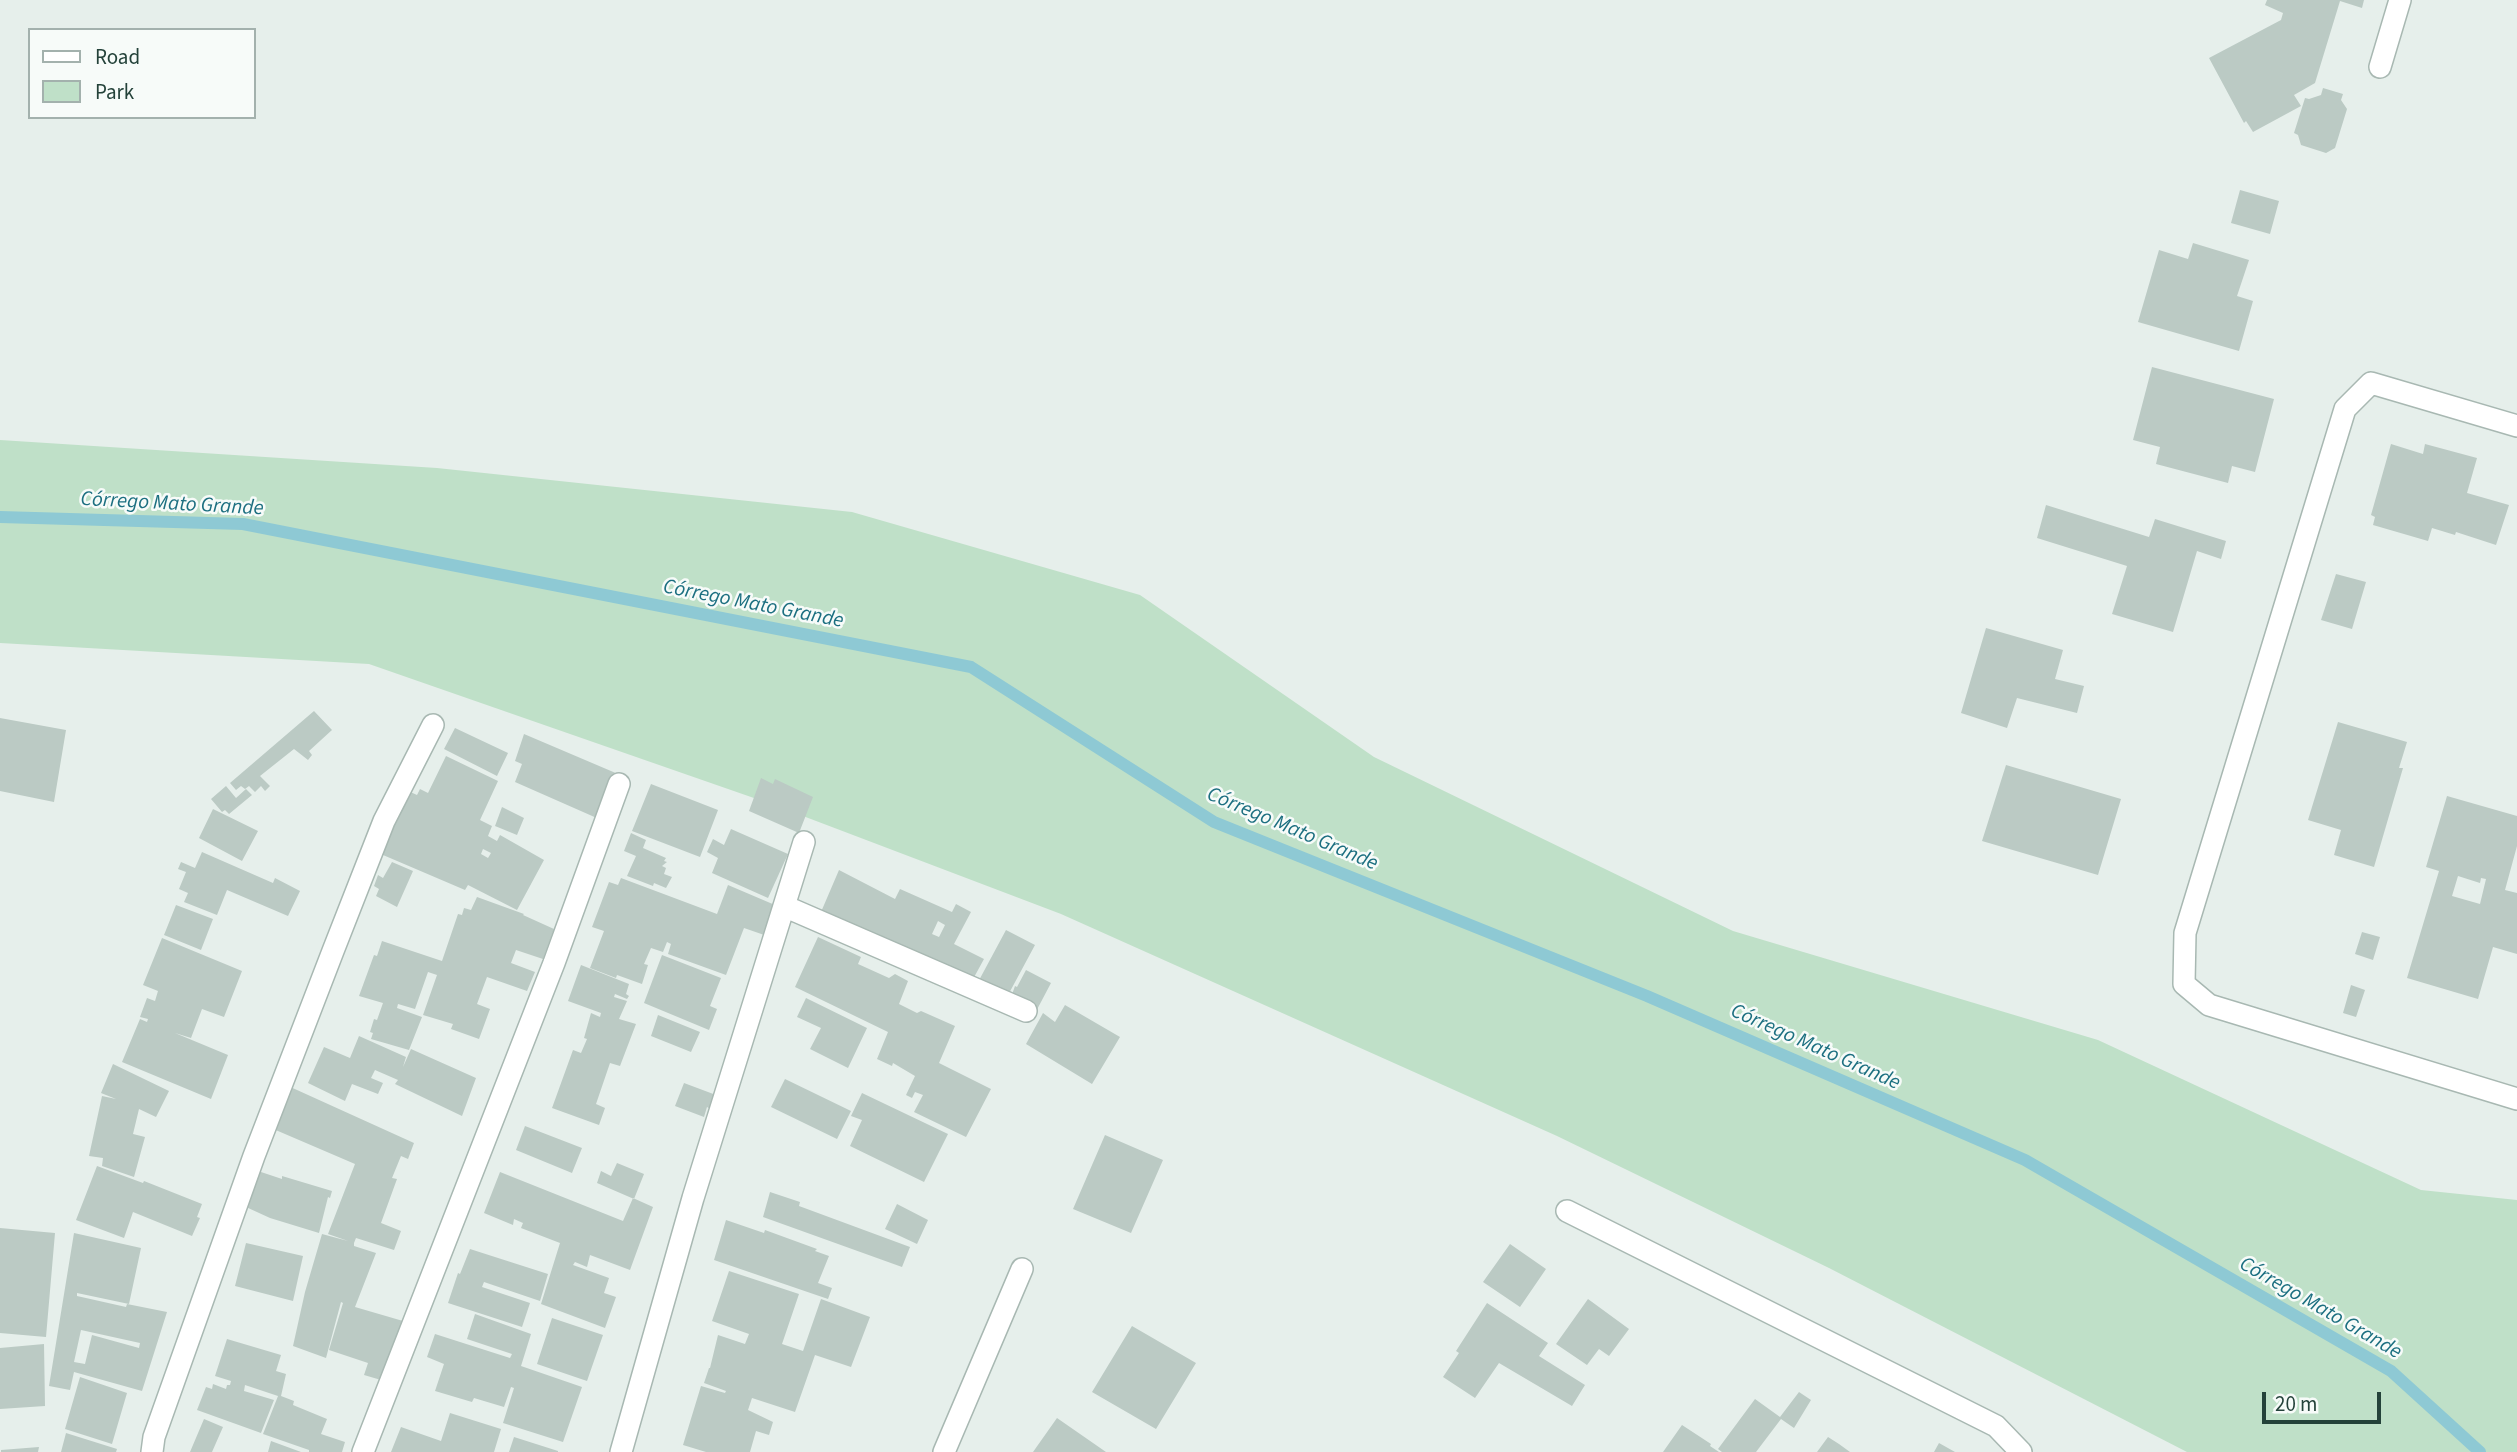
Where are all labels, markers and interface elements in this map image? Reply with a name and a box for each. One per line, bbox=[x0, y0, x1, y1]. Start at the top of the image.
legend bbox=[28, 28, 256, 119]
text: Road bbox=[95, 42, 140, 72]
text: Park bbox=[95, 77, 134, 107]
water label: Córrego Mato Grande bbox=[80, 488, 264, 522]
water label: Córrego Mato Grande bbox=[661, 575, 845, 635]
water label: Córrego Mato Grande bbox=[1203, 783, 1381, 877]
water label: Córrego Mato Grande bbox=[1726, 999, 1904, 1097]
water label: Córrego Mato Grande bbox=[2234, 1252, 2406, 1366]
scale bar bbox=[2265, 1378, 2384, 1422]
text: 20 m bbox=[2275, 1389, 2317, 1419]

